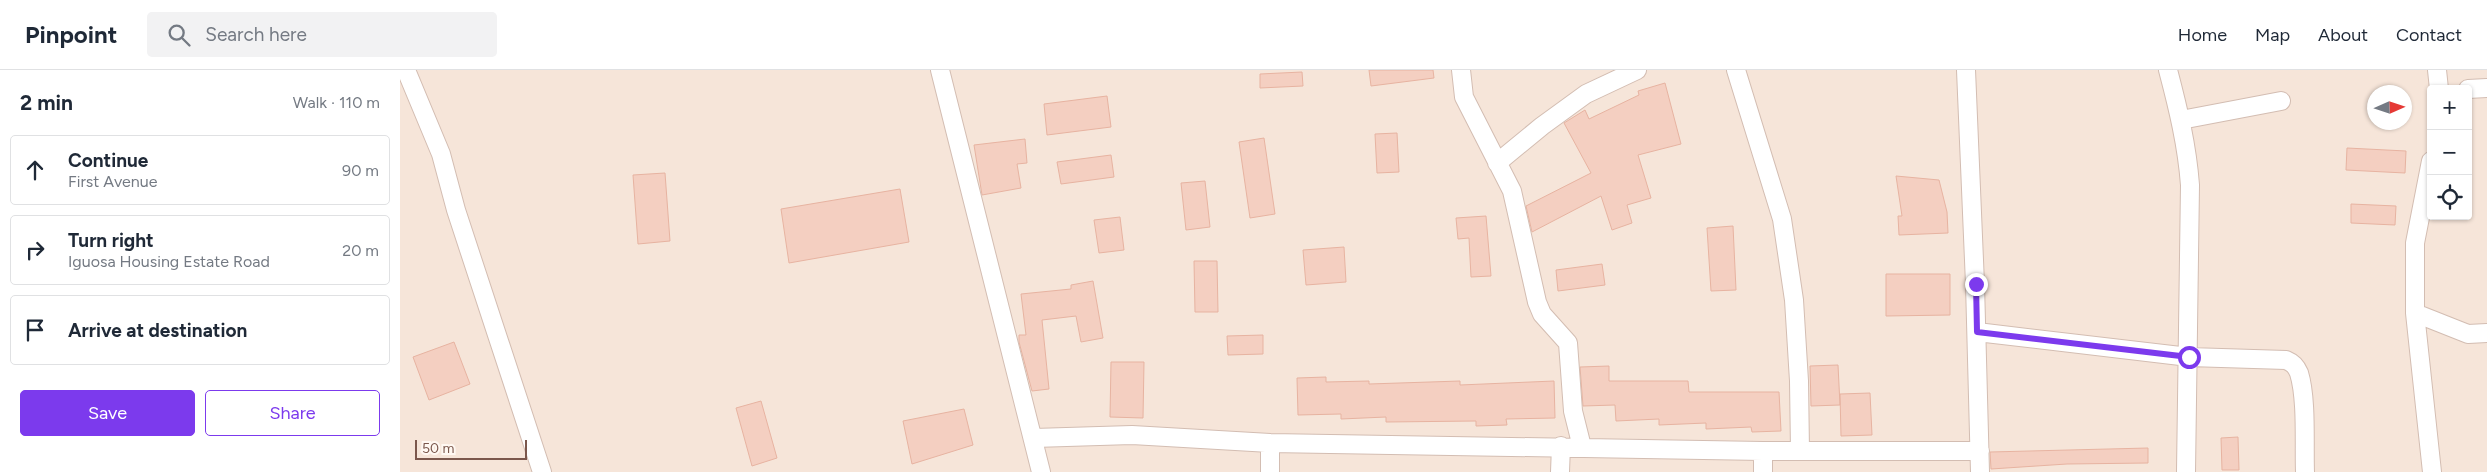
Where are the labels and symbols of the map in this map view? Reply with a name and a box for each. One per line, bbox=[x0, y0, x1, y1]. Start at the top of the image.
north arrow bbox=[2367, 85, 2412, 130]
route end bbox=[1965, 273, 1988, 296]
route start bbox=[2178, 346, 2201, 369]
scale bar bbox=[415, 437, 528, 460]

